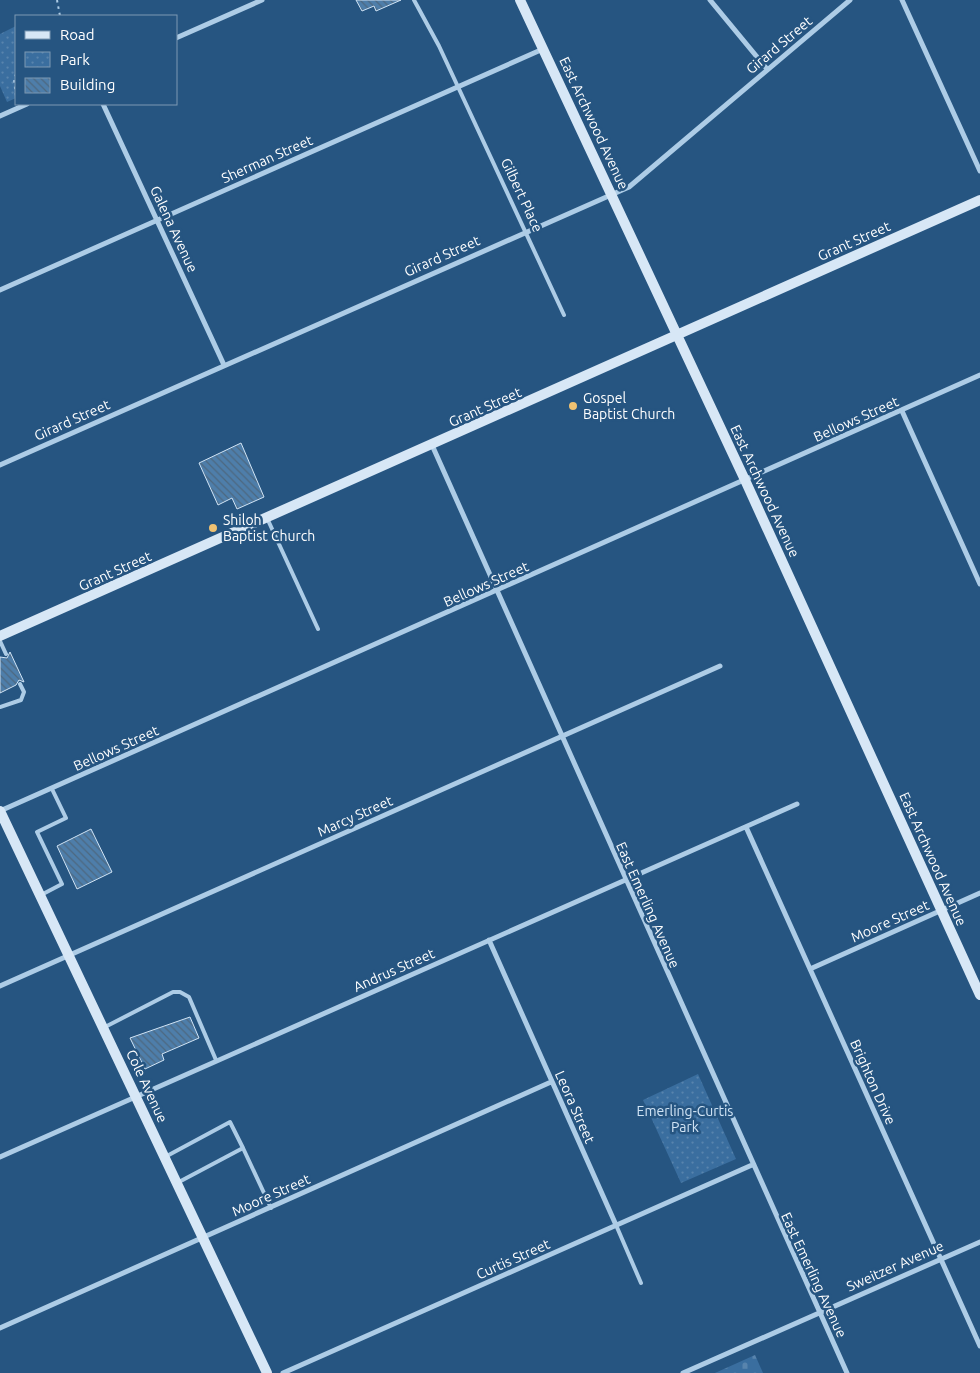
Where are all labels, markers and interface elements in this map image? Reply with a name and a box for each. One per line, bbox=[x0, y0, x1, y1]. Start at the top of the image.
street label: Girard Street bbox=[743, 13, 816, 77]
legend bbox=[15, 15, 178, 105]
text: Road bbox=[60, 26, 95, 43]
text: Park bbox=[60, 51, 90, 68]
street label: East Archwood Avenue bbox=[556, 54, 632, 192]
text: Building bbox=[60, 76, 115, 93]
street label: Sherman Street bbox=[219, 132, 315, 186]
street label: Gilbert Place bbox=[498, 155, 546, 235]
street label: Galena Avenue bbox=[147, 183, 201, 275]
street label: Grant Street bbox=[815, 218, 893, 264]
street label: Girard Street bbox=[402, 232, 483, 280]
street label: Grant Street bbox=[446, 384, 524, 430]
place label: Gospel Baptist Church bbox=[583, 390, 675, 422]
street label: Bellows Street bbox=[811, 393, 901, 445]
street label: Girard Street bbox=[32, 396, 113, 444]
marker: Gospel Baptist Church bbox=[567, 400, 579, 412]
street label: East Archwood Avenue bbox=[727, 422, 803, 560]
place label: Shiloh Baptist Church bbox=[223, 512, 315, 544]
marker: Shiloh Baptist Church bbox=[207, 522, 219, 534]
street label: Grant Street bbox=[76, 548, 154, 594]
street label: Bellows Street bbox=[441, 558, 531, 610]
street label: Bellows Street bbox=[71, 722, 161, 774]
street label: East Archwood Avenue bbox=[896, 790, 970, 928]
street label: Marcy Street bbox=[315, 792, 395, 840]
street label: East Emerling Avenue bbox=[613, 839, 683, 971]
street label: Moore Street bbox=[848, 896, 932, 945]
street label: Andrus Street bbox=[351, 945, 437, 995]
street label: Brighton Drive bbox=[847, 1037, 899, 1127]
street label: Cole Avenue bbox=[123, 1047, 171, 1125]
street label: Leora Street bbox=[552, 1068, 598, 1146]
park label: Emerling-Curtis Park bbox=[637, 1103, 733, 1135]
street label: Moore Street bbox=[229, 1170, 313, 1219]
street label: East Emerling Avenue bbox=[778, 1210, 850, 1340]
street label: Curtis Street bbox=[474, 1235, 553, 1282]
street label: Sweitzer Avenue bbox=[844, 1237, 946, 1295]

